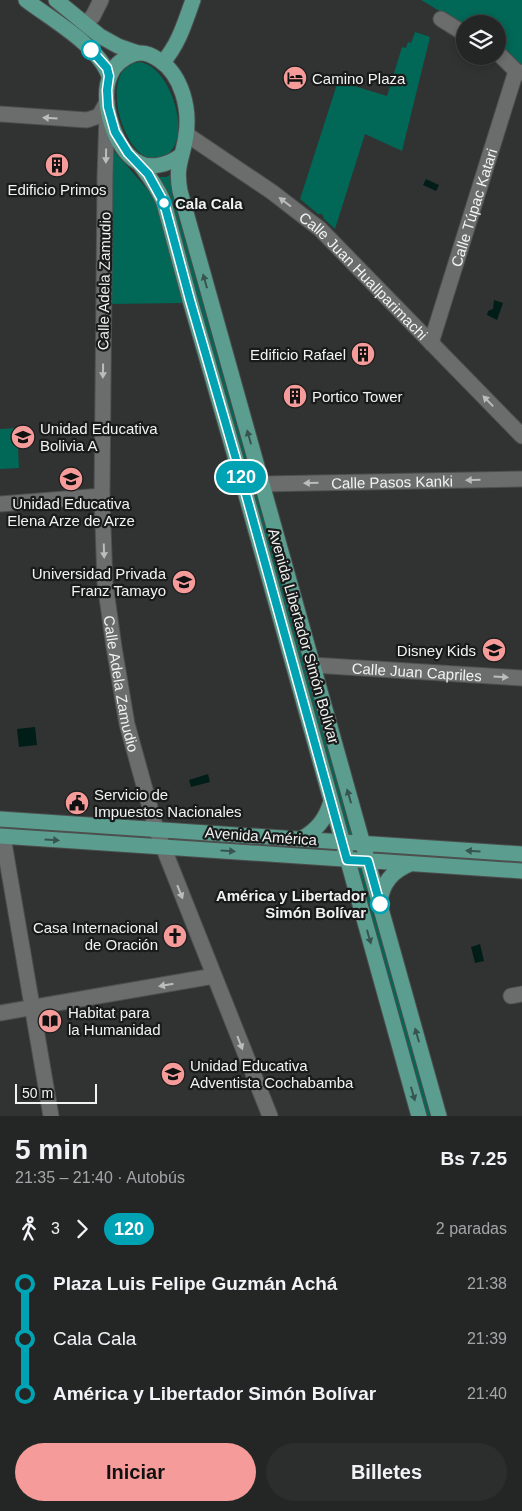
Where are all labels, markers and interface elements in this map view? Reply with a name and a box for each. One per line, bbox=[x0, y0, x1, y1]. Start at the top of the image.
map controls bbox=[456, 15, 506, 65]
button: layers bbox=[456, 15, 506, 65]
unlabelled marker bbox=[81, 40, 101, 60]
hotel icon: Camino Plaza bbox=[282, 65, 308, 91]
place label: Camino Plaza bbox=[312, 70, 406, 87]
one-way arrow bbox=[42, 113, 58, 121]
street label: Calle Túpac Katari bbox=[447, 146, 500, 269]
one-way arrow bbox=[101, 148, 109, 164]
building icon: Edificio Primos bbox=[44, 152, 70, 178]
place label: Edificio Primos bbox=[7, 181, 107, 198]
place label: Cala Cala bbox=[175, 195, 243, 212]
marker: Cala Cala bbox=[157, 196, 171, 210]
one-way arrow bbox=[279, 196, 292, 207]
street label: Calle Juan Huallparimachi bbox=[296, 208, 431, 343]
street label: Calle Adela Zamudio bbox=[94, 212, 114, 350]
one-way arrow bbox=[201, 273, 209, 288]
building icon: Edificio Rafael bbox=[350, 341, 376, 367]
place label: Edificio Rafael bbox=[250, 346, 346, 363]
one-way arrow bbox=[99, 363, 107, 379]
building icon: Portico Tower bbox=[282, 383, 308, 409]
place label: Portico Tower bbox=[312, 388, 403, 405]
one-way arrow bbox=[482, 396, 494, 408]
place label: Unidad Educativa Bolivia A bbox=[40, 420, 158, 454]
school or university icon: Unidad Educativa Bolivia A bbox=[10, 424, 36, 450]
one-way arrow bbox=[244, 430, 252, 445]
line badge: 120 bbox=[212, 461, 270, 493]
school or university icon: Unidad Educativa Elena Arze de Arze bbox=[58, 466, 84, 492]
text: 120 bbox=[226, 467, 256, 487]
street label: Calle Pasos Kanki bbox=[331, 472, 453, 491]
one-way arrow bbox=[465, 476, 481, 484]
one-way arrow bbox=[303, 480, 319, 488]
place label: Unidad Educativa Elena Arze de Arze bbox=[7, 495, 135, 529]
street label: Avenida Libertador Simón Bolívar bbox=[265, 526, 343, 746]
one-way arrow bbox=[100, 543, 108, 559]
place label: Universidad Privada Franz Tamayo bbox=[32, 565, 167, 599]
school or university icon: Universidad Privada Franz Tamayo bbox=[171, 569, 197, 595]
street label: Calle Adela Zamudio bbox=[101, 614, 143, 754]
school or university icon: Disney Kids bbox=[481, 637, 507, 663]
place label: Disney Kids bbox=[397, 642, 476, 659]
street label: Calle Juan Capriles bbox=[351, 659, 482, 684]
one-way arrow bbox=[493, 673, 509, 681]
place label: Servicio de Impuestos Nacionales bbox=[94, 786, 242, 820]
one-way arrow bbox=[345, 788, 353, 803]
public building icon: Servicio de Impuestos Nacionales bbox=[64, 790, 90, 816]
street label: Avenida América bbox=[204, 824, 318, 848]
one-way arrow bbox=[44, 836, 60, 844]
one-way arrow bbox=[465, 846, 481, 854]
one-way arrow bbox=[220, 848, 236, 856]
one-way arrow bbox=[176, 885, 184, 900]
place label: América y Libertador Simón Bolívar bbox=[216, 887, 366, 921]
marker: América y Libertador Simón Bolívar bbox=[370, 894, 390, 914]
place label: Casa Internacional de Oración bbox=[33, 919, 158, 953]
church icon: Casa Internacional de Oración bbox=[162, 923, 188, 949]
one-way arrow bbox=[365, 930, 373, 945]
one-way arrow bbox=[158, 981, 174, 989]
place label: Habitat para la Humanidad bbox=[68, 1004, 161, 1038]
library icon: Habitat para la Humanidad bbox=[37, 1008, 63, 1034]
one-way arrow bbox=[412, 1028, 420, 1043]
one-way arrow bbox=[236, 1036, 244, 1051]
place label: Unidad Educativa Adventista Cochabamba bbox=[190, 1057, 354, 1091]
school or university icon: Unidad Educativa Adventista Cochabamba bbox=[160, 1061, 186, 1087]
scale bar bbox=[15, 1081, 98, 1104]
text: 50 m bbox=[22, 1085, 53, 1101]
one-way arrow bbox=[409, 1086, 417, 1101]
text: 5 min bbox=[15, 1134, 88, 1165]
text: Bs 7.25 bbox=[440, 1148, 507, 1169]
text: 21:35 – 21:40 · Autobús bbox=[15, 1169, 185, 1186]
icon: walk bbox=[15, 1215, 43, 1243]
icon: forward bbox=[68, 1215, 96, 1243]
text: 120 bbox=[114, 1219, 144, 1239]
text: 3 bbox=[51, 1220, 60, 1237]
text: 2 paradas bbox=[436, 1220, 507, 1237]
text: Plaza Luis Felipe Guzmán Achá bbox=[53, 1273, 337, 1294]
text: 21:38 bbox=[467, 1275, 507, 1292]
text: Cala Cala bbox=[53, 1328, 136, 1349]
text: 21:39 bbox=[467, 1330, 507, 1347]
text: América y Libertador Simón Bolívar bbox=[53, 1383, 376, 1404]
text: 21:40 bbox=[467, 1385, 507, 1402]
button: Iniciar bbox=[15, 1443, 256, 1501]
button: Billetes bbox=[266, 1443, 507, 1501]

